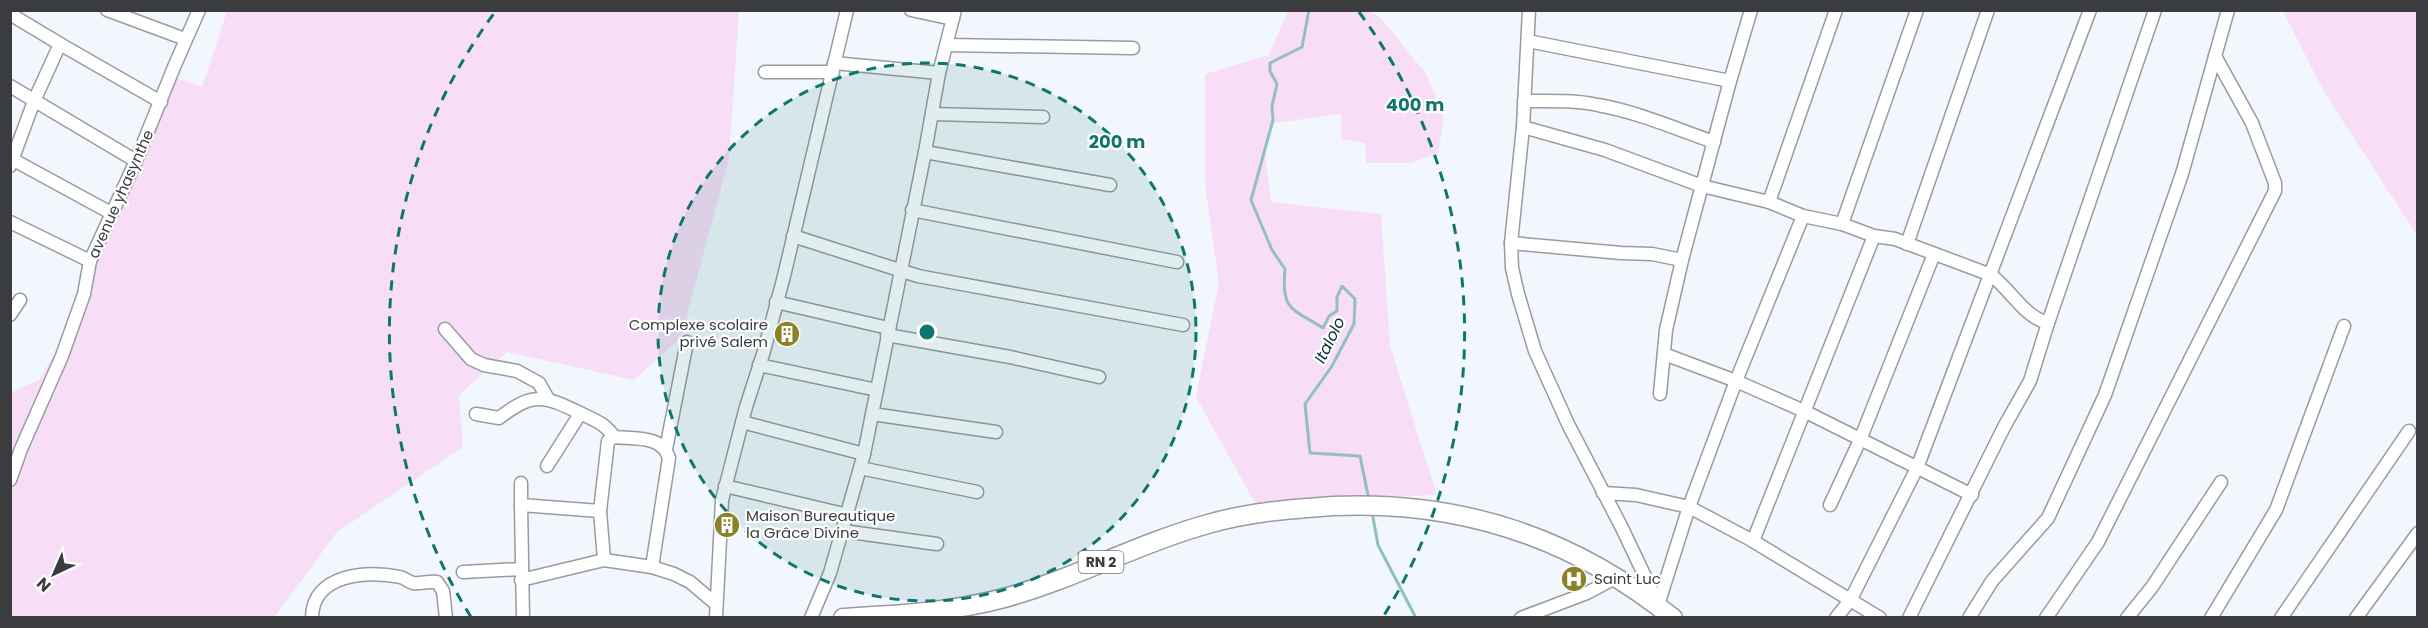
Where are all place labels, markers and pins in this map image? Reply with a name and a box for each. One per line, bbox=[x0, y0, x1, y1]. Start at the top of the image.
place label: Complexe scolaire privé Salem bbox=[629, 314, 768, 352]
building icon: Complexe scolaire privé Salem bbox=[772, 319, 802, 349]
centre of rings bbox=[917, 322, 937, 342]
place label: Maison Bureautique la Grâce Divine bbox=[746, 505, 895, 543]
building icon: Maison Bureautique la Grâce Divine bbox=[712, 510, 742, 540]
hospital icon: Saint Luc bbox=[1559, 564, 1589, 594]
place label: Saint Luc bbox=[1594, 568, 1661, 589]

